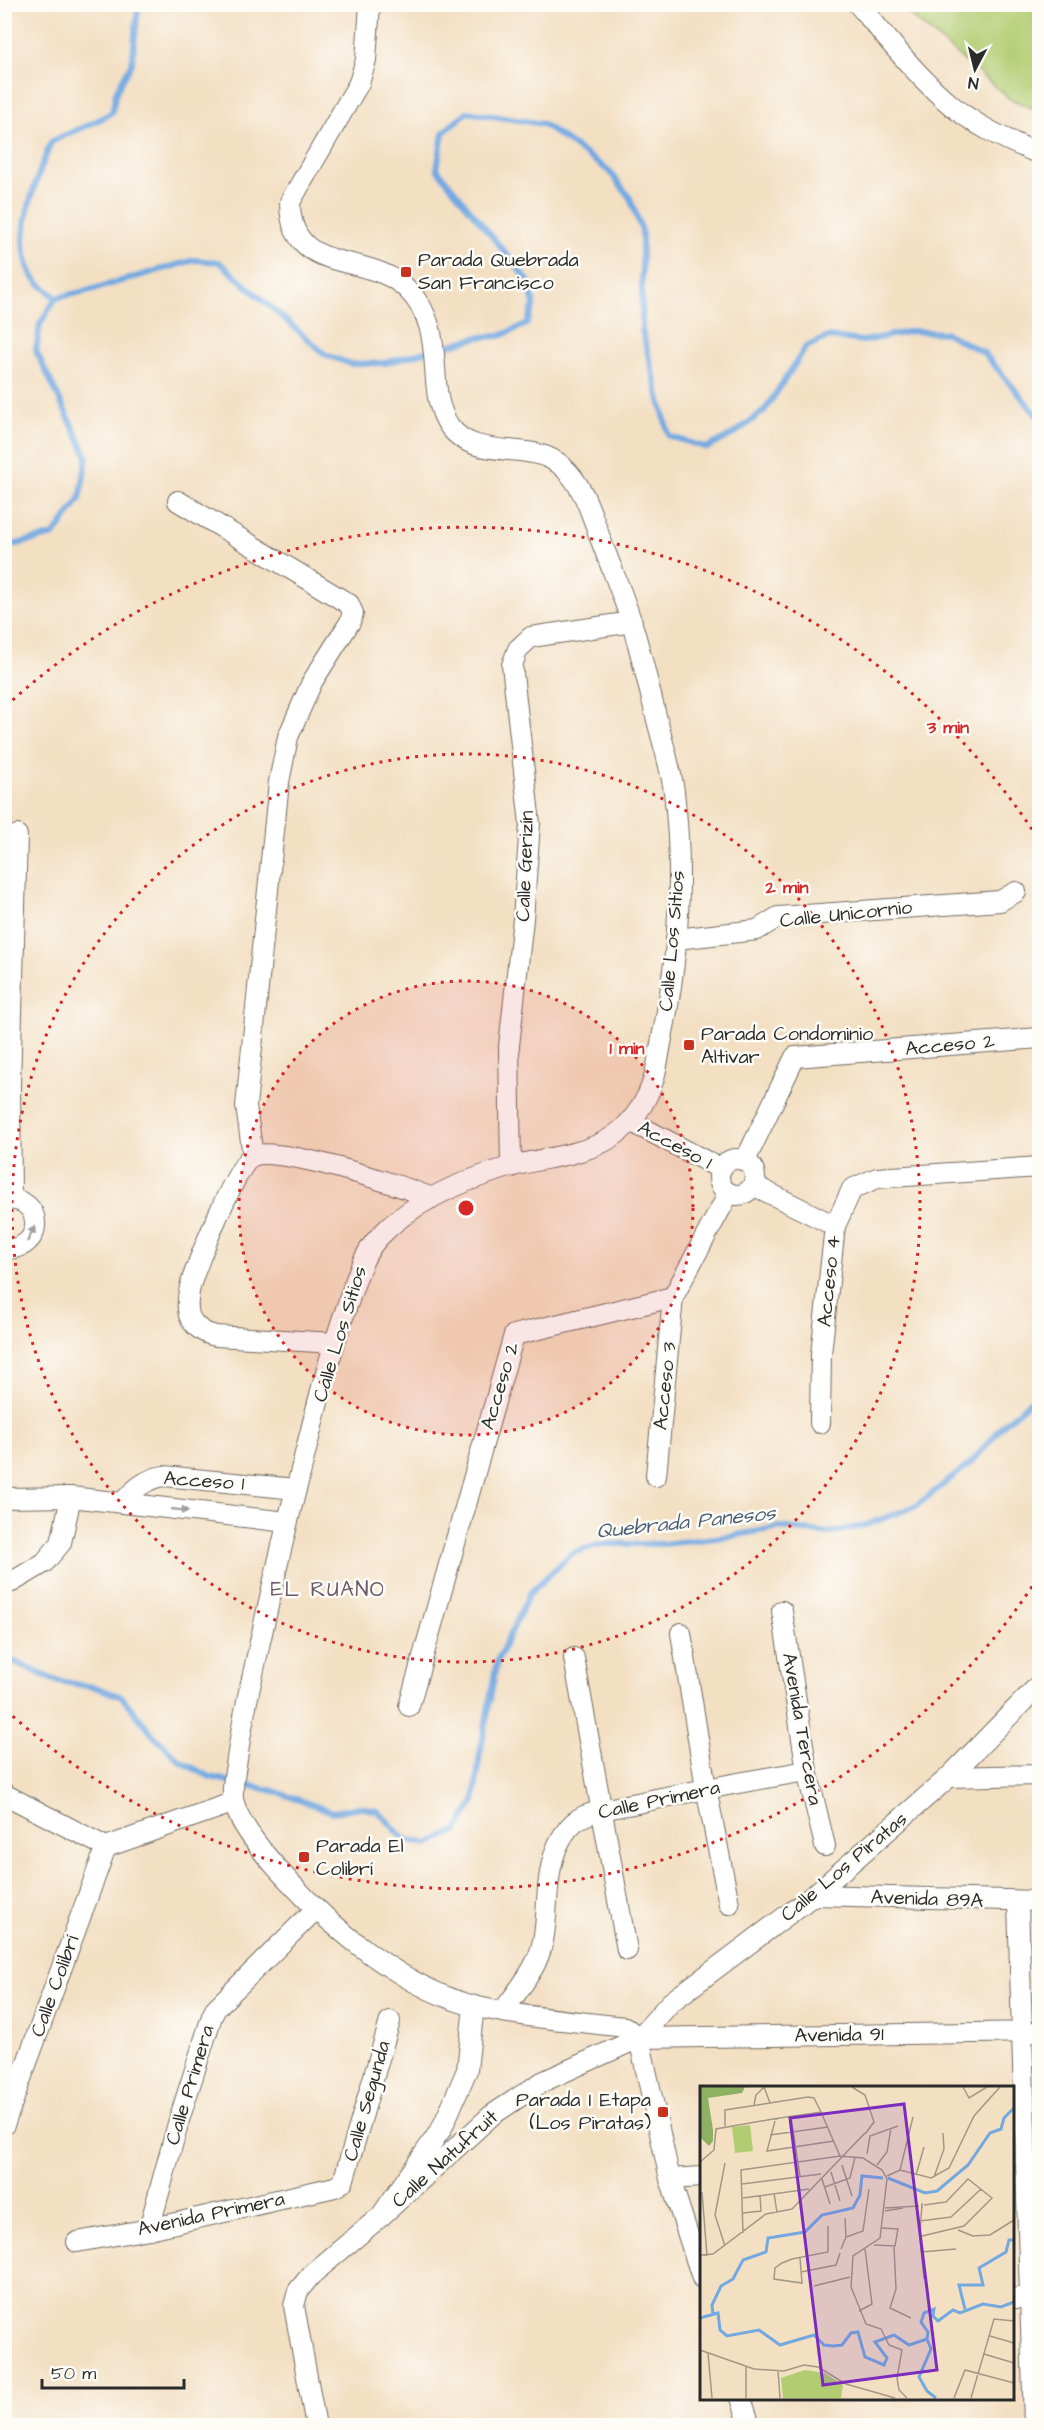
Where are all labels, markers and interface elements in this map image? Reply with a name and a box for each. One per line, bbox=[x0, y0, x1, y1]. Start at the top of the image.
north arrow bbox=[945, 39, 1005, 99]
text: N bbox=[967, 71, 980, 94]
place label: Parada Quebrada San Francisco bbox=[418, 246, 579, 297]
marker: Parada Quebrada San Francisco bbox=[399, 265, 413, 279]
text: 3 min bbox=[926, 715, 969, 740]
street label: Calle Gerizín bbox=[509, 810, 541, 922]
street label: Calle Los Sitios bbox=[652, 870, 692, 1012]
text: 2 min bbox=[764, 875, 809, 900]
street label: Calle Unicornio bbox=[778, 893, 914, 935]
place label: Parada Condominio Altivar bbox=[701, 1020, 873, 1071]
street label: Acceso 2 bbox=[904, 1027, 996, 1063]
text: 1 min bbox=[609, 1036, 645, 1061]
marker: Parada Condominio Altivar bbox=[682, 1038, 696, 1052]
street label: Acceso 1 bbox=[633, 1114, 718, 1177]
centre of rings bbox=[456, 1198, 476, 1218]
one-way arrow bbox=[25, 1225, 35, 1243]
street label: Acceso 4 bbox=[810, 1233, 848, 1328]
street label: Calle Los Sitios bbox=[306, 1263, 374, 1405]
street label: Acceso 2 bbox=[474, 1338, 527, 1433]
street label: Acceso 3 bbox=[646, 1341, 684, 1431]
street label: Acceso 1 bbox=[163, 1464, 246, 1498]
water label: Quebrada Panesos bbox=[595, 1498, 778, 1546]
one-way arrow bbox=[171, 1505, 190, 1514]
district label: EL RUANO bbox=[271, 1575, 385, 1604]
street label: Avenida Tercera bbox=[775, 1651, 829, 1807]
street label: Calle Primera bbox=[596, 1773, 722, 1827]
street label: Calle Los Piratas bbox=[775, 1806, 913, 1928]
place label: Parada El Colibrí bbox=[316, 1832, 404, 1883]
marker: Parada El Colibrí bbox=[297, 1850, 311, 1864]
street label: Avenida 89A bbox=[870, 1883, 984, 1915]
street label: Calle Colibrí bbox=[24, 1931, 86, 2041]
street label: Avenida 91 bbox=[794, 2020, 884, 2050]
street label: Calle Primera bbox=[159, 2022, 221, 2148]
street label: Calle Segunda bbox=[336, 2038, 399, 2165]
place label: Parada I Etapa (Los Piratas) bbox=[516, 2086, 651, 2137]
inset map bbox=[700, 2086, 1014, 2400]
street label: Calle Natufruit bbox=[386, 2104, 504, 2214]
marker: Parada I Etapa (Los Piratas) bbox=[656, 2105, 670, 2119]
street label: Avenida Primera bbox=[135, 2185, 287, 2243]
scale bar bbox=[42, 2352, 184, 2390]
text: 50 m bbox=[51, 2361, 96, 2386]

